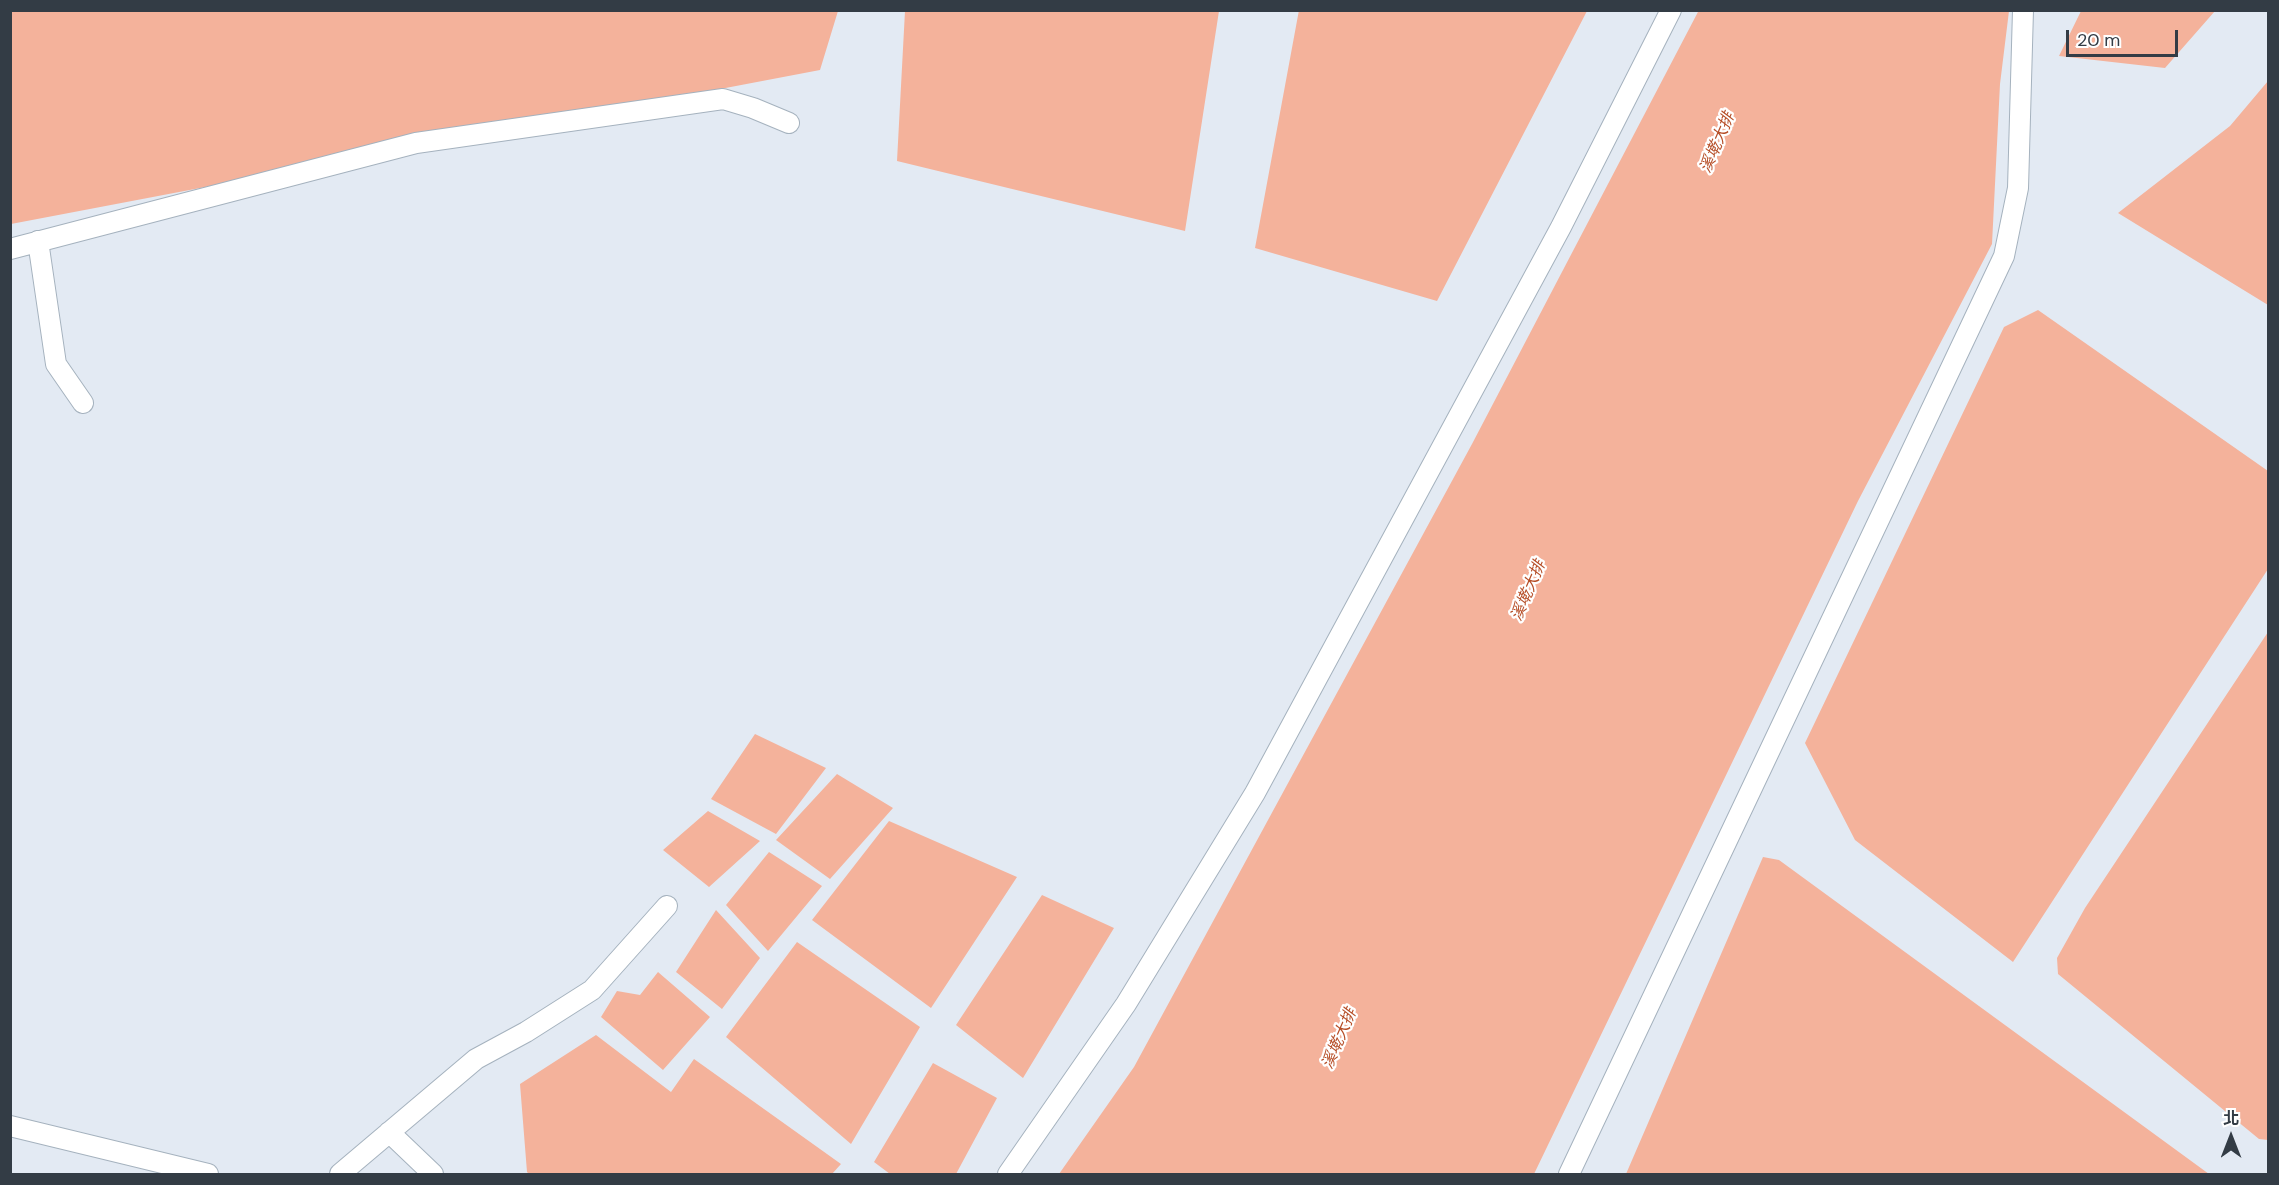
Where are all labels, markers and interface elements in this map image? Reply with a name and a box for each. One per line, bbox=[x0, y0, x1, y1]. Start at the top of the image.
scale bar bbox=[2069, 18, 2182, 56]
text: 20 m bbox=[2077, 28, 2120, 52]
water label: 溪墘大排 bbox=[1697, 110, 1739, 176]
water label: 溪墘大排 bbox=[1508, 558, 1550, 624]
water label: 溪墘大排 bbox=[1319, 1006, 1361, 1072]
north arrow bbox=[2201, 1107, 2261, 1167]
text: 北 bbox=[2223, 1108, 2239, 1129]

